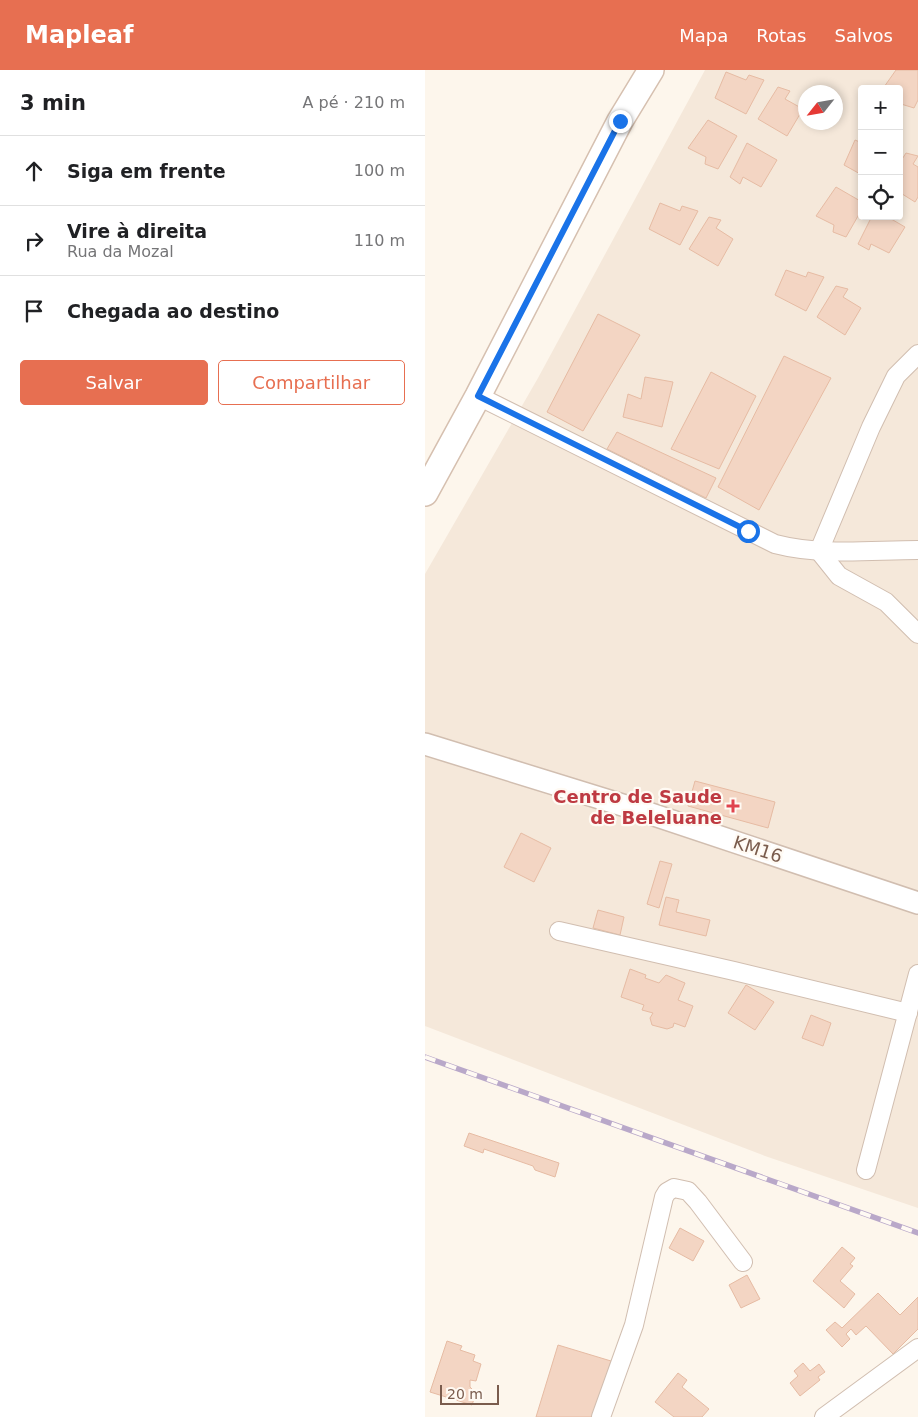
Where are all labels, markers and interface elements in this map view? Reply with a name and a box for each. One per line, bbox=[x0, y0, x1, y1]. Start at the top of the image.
text: Mapleaf bbox=[25, 21, 133, 49]
text: Mapa bbox=[679, 25, 728, 46]
text: Rotas bbox=[756, 25, 807, 46]
text: Salvos bbox=[835, 25, 893, 46]
north arrow bbox=[798, 85, 843, 130]
map controls bbox=[858, 85, 903, 220]
button: + bbox=[858, 85, 903, 130]
text: 3 min bbox=[20, 91, 86, 115]
text: A pé · 210 m bbox=[303, 93, 405, 112]
route end bbox=[609, 110, 632, 133]
button: − bbox=[858, 130, 903, 175]
icon: ahead bbox=[20, 157, 48, 185]
text: Siga em frente bbox=[67, 160, 226, 182]
text: 100 m bbox=[354, 161, 405, 180]
button: locate bbox=[858, 175, 903, 220]
text: Vire à direita bbox=[67, 220, 207, 242]
icon: right bbox=[20, 227, 48, 255]
text: 110 m bbox=[354, 231, 405, 250]
text: Rua da Mozal bbox=[67, 242, 174, 261]
icon: arrive bbox=[20, 297, 48, 325]
text: Chegada ao destino bbox=[67, 300, 279, 322]
button: Salvar bbox=[20, 360, 208, 405]
button: Compartilhar bbox=[218, 360, 405, 405]
route start bbox=[737, 520, 760, 543]
place label: Centro de Saude de Beleluane bbox=[553, 786, 722, 828]
marker: Centro de Saude de Beleluane bbox=[726, 799, 740, 813]
street label: KM16 bbox=[731, 831, 785, 867]
scale bar bbox=[440, 1382, 499, 1405]
text: 20 m bbox=[447, 1386, 483, 1402]

